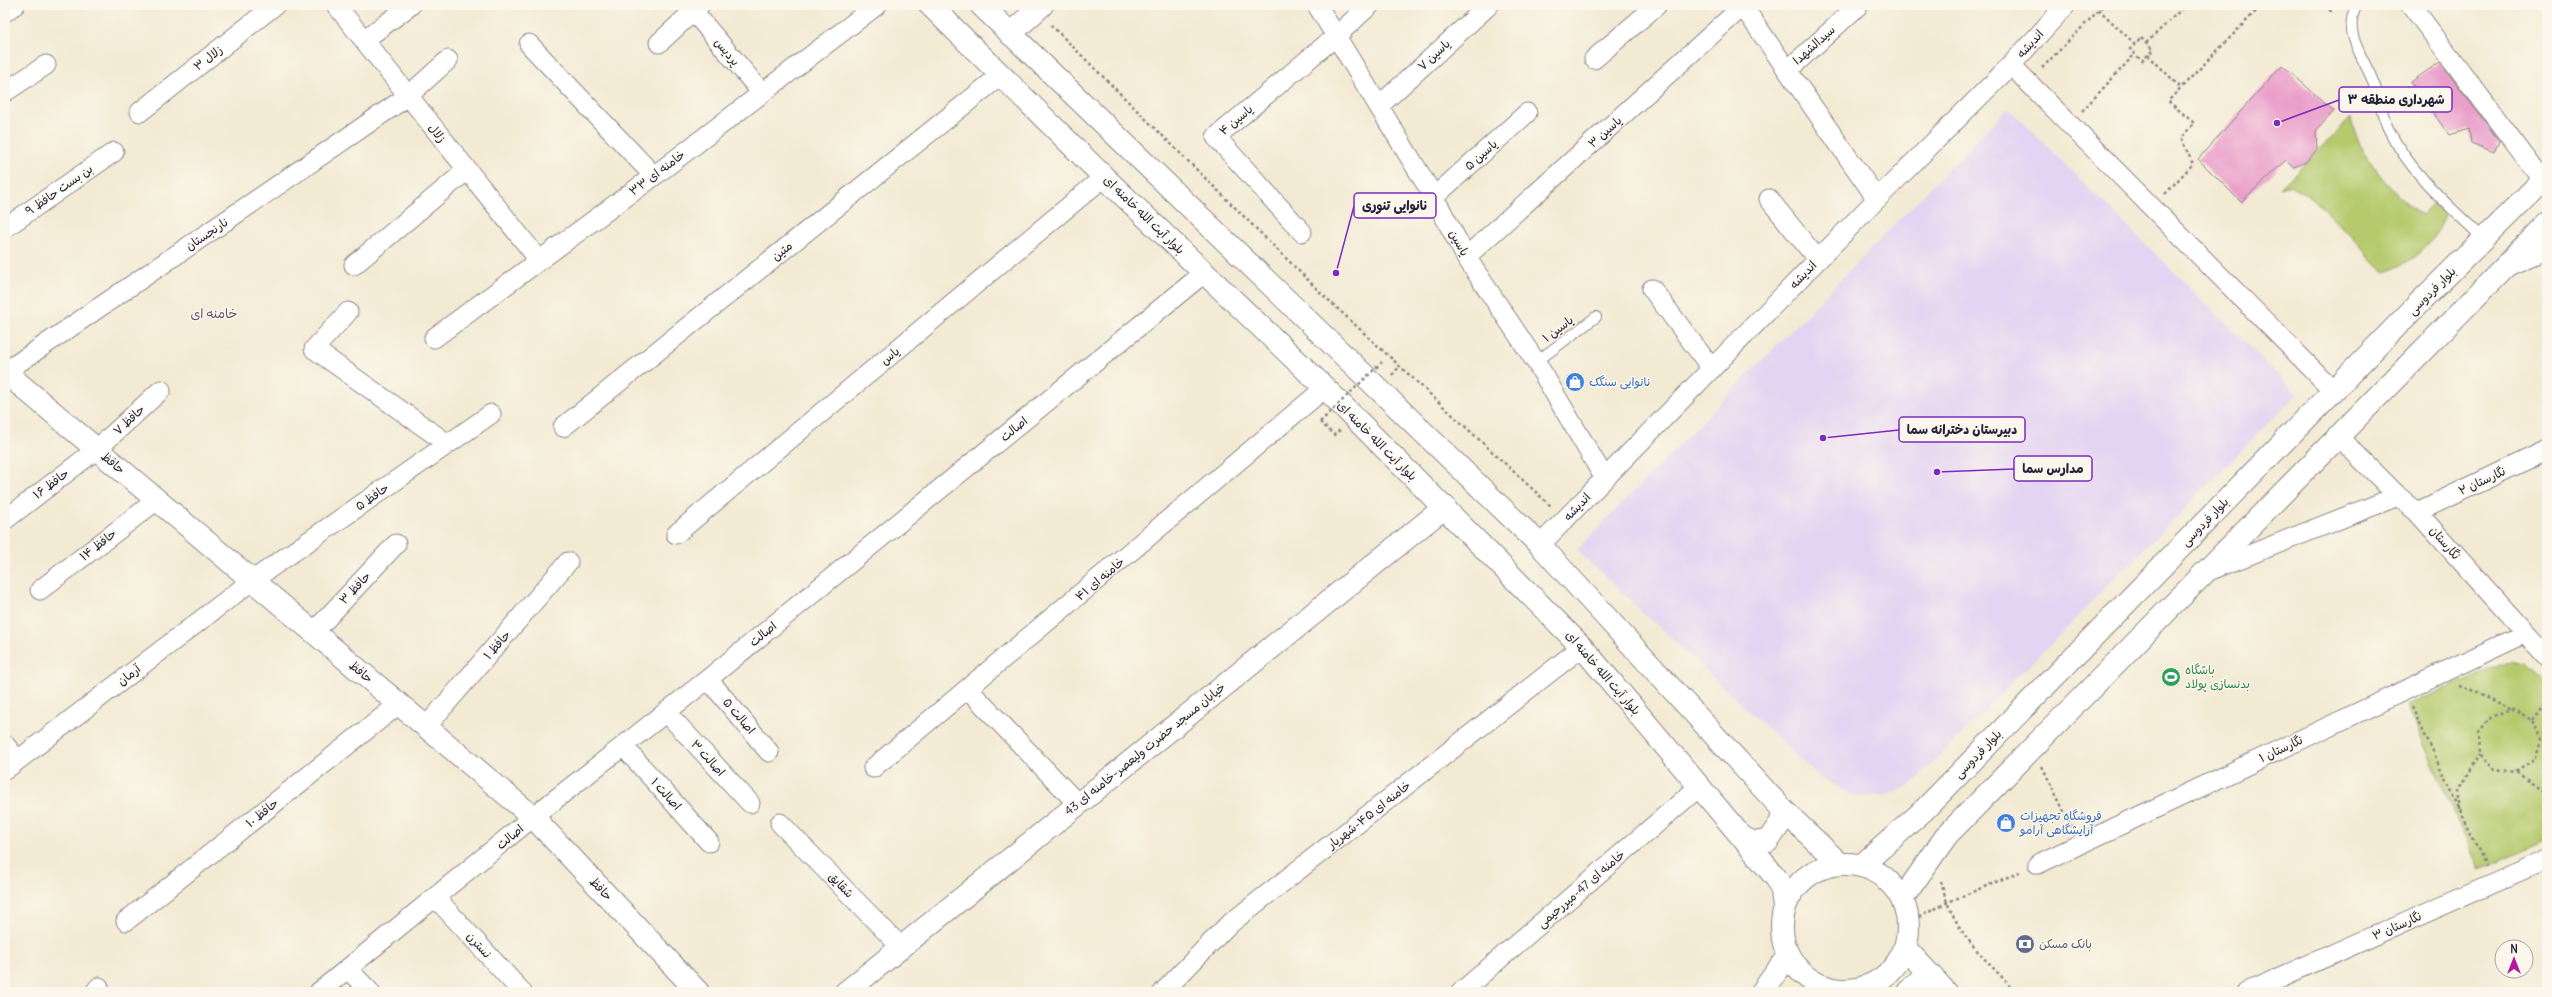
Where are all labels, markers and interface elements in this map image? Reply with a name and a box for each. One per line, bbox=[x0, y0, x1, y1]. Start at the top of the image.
street label: سیدالشهدا bbox=[1789, 22, 1838, 67]
street label: اندیشه bbox=[2013, 26, 2046, 61]
street label: پردیس bbox=[711, 35, 743, 69]
street label: یاسین ۷ bbox=[1414, 36, 1453, 73]
street label: ۳ زلال bbox=[190, 42, 225, 74]
callout: شهرداری منطقه ۳ bbox=[2339, 87, 2452, 112]
text: شهرداری منطقه ۳ bbox=[2347, 91, 2445, 108]
street label: یاسین ۴ bbox=[1216, 101, 1256, 138]
street label: یاسین ۳ bbox=[1585, 113, 1625, 151]
street label: زلال bbox=[425, 120, 449, 145]
street label: یاسین ۵ bbox=[1461, 136, 1500, 173]
street label: خامنه ای ۳۳ bbox=[626, 147, 688, 198]
street label: بن بست حافظ ۹ bbox=[22, 161, 96, 219]
street label: بلوار آیت الله خامنه ای bbox=[1100, 172, 1188, 258]
callout: نانوایی تنوری bbox=[1354, 193, 1436, 218]
text: نانوایی تنوری bbox=[1362, 197, 1428, 215]
street label: نارنجستان bbox=[182, 214, 232, 254]
street label: یاسین bbox=[1446, 227, 1473, 259]
street label: متین bbox=[768, 238, 795, 263]
street label: اندیشه bbox=[1786, 258, 1820, 292]
street label: بلوار فردوسی bbox=[2404, 263, 2460, 319]
district label: خامنه ای bbox=[190, 305, 238, 322]
street label: یاسین ۱ bbox=[1539, 312, 1576, 345]
street label: یاس bbox=[877, 343, 902, 368]
shop icon: نانوایی سنگک bbox=[1564, 371, 1586, 393]
place label: نانوایی سنگک bbox=[1589, 374, 1651, 390]
street label: بلوار آیت الله خامنه ای bbox=[1334, 398, 1420, 484]
street label: حافظ ۷ bbox=[110, 401, 148, 438]
street label: اصالت bbox=[997, 413, 1031, 444]
callout: دبیرستان دخترانه سما bbox=[1899, 417, 2025, 442]
text: دبیرستان دخترانه سما bbox=[1907, 421, 2017, 438]
street label: حافظ bbox=[98, 448, 128, 477]
callout: مدارس سما bbox=[2014, 456, 2092, 481]
text: مدارس سما bbox=[2022, 460, 2084, 477]
street label: نگارستان ۲ bbox=[2456, 463, 2508, 498]
street label: حافظ ۱۶ bbox=[30, 465, 72, 502]
street label: حافظ ۵ bbox=[352, 480, 391, 514]
street label: اندیشه bbox=[1560, 490, 1594, 524]
street label: بلوار فردوسی bbox=[2178, 494, 2232, 550]
street label: نگارستان bbox=[2427, 523, 2464, 562]
street label: حافظ ۱۴ bbox=[76, 526, 119, 564]
street label: خامنه ای ۴۱ bbox=[1072, 554, 1127, 604]
street label: حافظ ۳ bbox=[336, 568, 373, 607]
street label: اصالت bbox=[746, 618, 780, 649]
street label: حافظ ۱ bbox=[480, 627, 513, 662]
street label: بلوار آیت الله خامنه ای bbox=[1562, 627, 1644, 719]
street label: حافظ bbox=[346, 657, 376, 686]
street label: آرمان bbox=[114, 660, 144, 688]
place label: باشگاه بدنسازی پولاد bbox=[2185, 662, 2250, 692]
sports icon: باشگاه بدنسازی پولاد bbox=[2160, 666, 2182, 688]
street label: خیابان مسجد حضرت ولیعصر-خامنه ای 43 bbox=[1061, 679, 1229, 819]
street label: اصالت ۵ bbox=[720, 695, 759, 737]
street label: بلوار فردوسی bbox=[1951, 726, 2005, 782]
street label: نگارستان ۱ bbox=[2257, 732, 2305, 765]
street label: اصالت ۳ bbox=[688, 736, 729, 779]
street label: اصالت ۱ bbox=[648, 774, 685, 813]
street label: خامنه ای ۴۵-شهریار bbox=[1323, 777, 1413, 852]
street label: حافظ ۱۰ bbox=[242, 795, 281, 830]
place label: فروشگاه تجهیزات آرایشگاهی آرامو bbox=[2019, 808, 2102, 838]
shop icon: فروشگاه تجهیزات آرایشگاهی آرامو bbox=[1995, 812, 2017, 834]
street label: اصالت bbox=[493, 821, 526, 852]
street label: خامنه ای 47-میررحیمی bbox=[1534, 846, 1628, 932]
street label: شقایق bbox=[826, 869, 857, 900]
street label: حافظ bbox=[587, 874, 616, 903]
street label: نگارستان ۳ bbox=[2370, 908, 2424, 943]
street label: نسترن bbox=[464, 929, 495, 961]
bank icon: بانک مسکن bbox=[2014, 933, 2036, 955]
place label: بانک مسکن bbox=[2039, 936, 2092, 952]
north arrow bbox=[2494, 939, 2534, 979]
text: N bbox=[2510, 942, 2518, 956]

